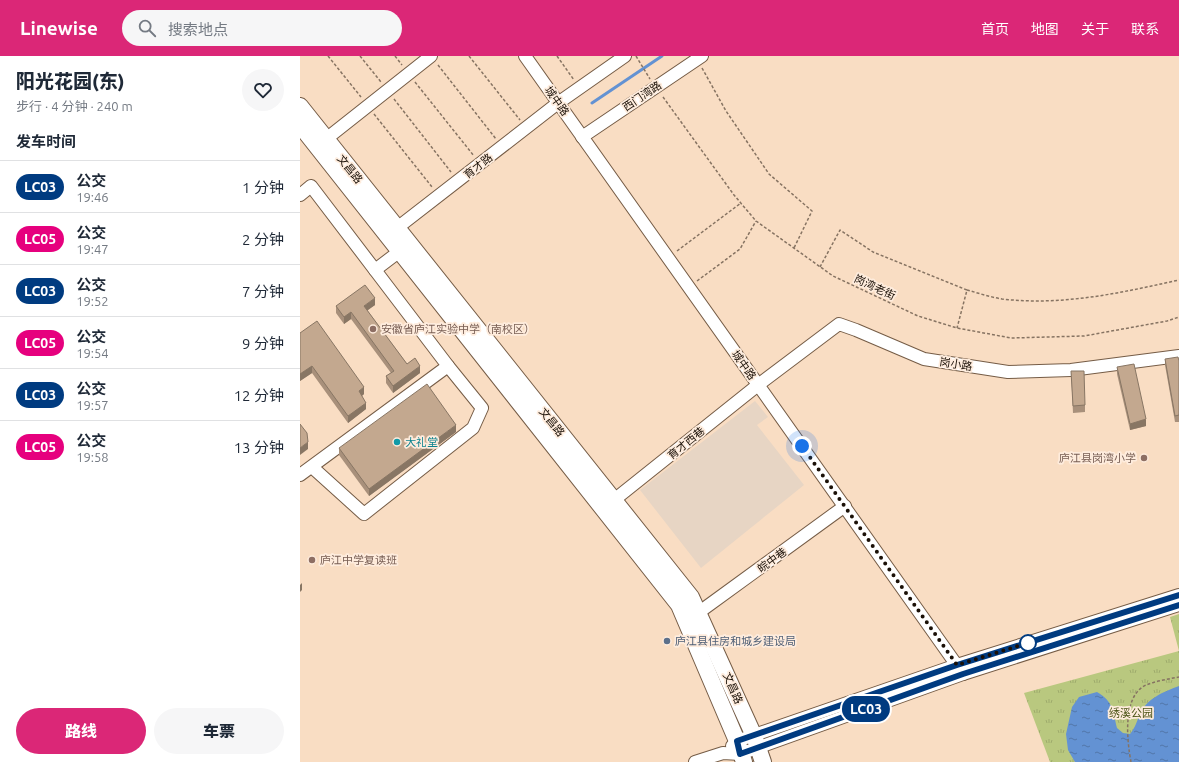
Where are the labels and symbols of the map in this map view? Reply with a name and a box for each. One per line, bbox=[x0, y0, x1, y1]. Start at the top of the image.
street label: 西门湾路 bbox=[620, 79, 664, 113]
street label: 城中路 bbox=[543, 84, 571, 118]
street label: 育才路 bbox=[461, 151, 495, 181]
street label: 文昌路 bbox=[335, 152, 365, 186]
street label: 岗湾老街 bbox=[853, 272, 897, 302]
place label: 安徽省庐江实验中学（南校区） bbox=[381, 323, 535, 335]
marker: 安徽省庐江实验中学（南校区） bbox=[368, 324, 378, 334]
street label: 城中路 bbox=[730, 348, 758, 382]
street label: 岗小路 bbox=[939, 355, 973, 373]
street label: 文昌路 bbox=[537, 405, 567, 439]
street label: 育才西巷 bbox=[665, 424, 707, 462]
place label: 大礼堂 bbox=[405, 436, 438, 448]
your location bbox=[792, 436, 812, 456]
marker: 大礼堂 bbox=[392, 437, 402, 447]
place label: 庐江县岗湾小学 bbox=[1059, 452, 1136, 464]
marker: 庐江县岗湾小学 bbox=[1139, 453, 1149, 463]
street label: 皖中巷 bbox=[755, 545, 789, 575]
place label: 庐江中学复读班 bbox=[320, 554, 397, 566]
marker: 庐江中学复读班 bbox=[307, 555, 317, 565]
unlabelled marker bbox=[1019, 634, 1037, 652]
place label: 庐江县住房和城乡建设局 bbox=[675, 635, 796, 647]
marker: 庐江县住房和城乡建设局 bbox=[662, 636, 672, 646]
street label: 文昌路 bbox=[721, 670, 745, 706]
line badge: LC03 bbox=[838, 696, 894, 722]
park label: 绣溪公园 bbox=[1109, 707, 1153, 719]

